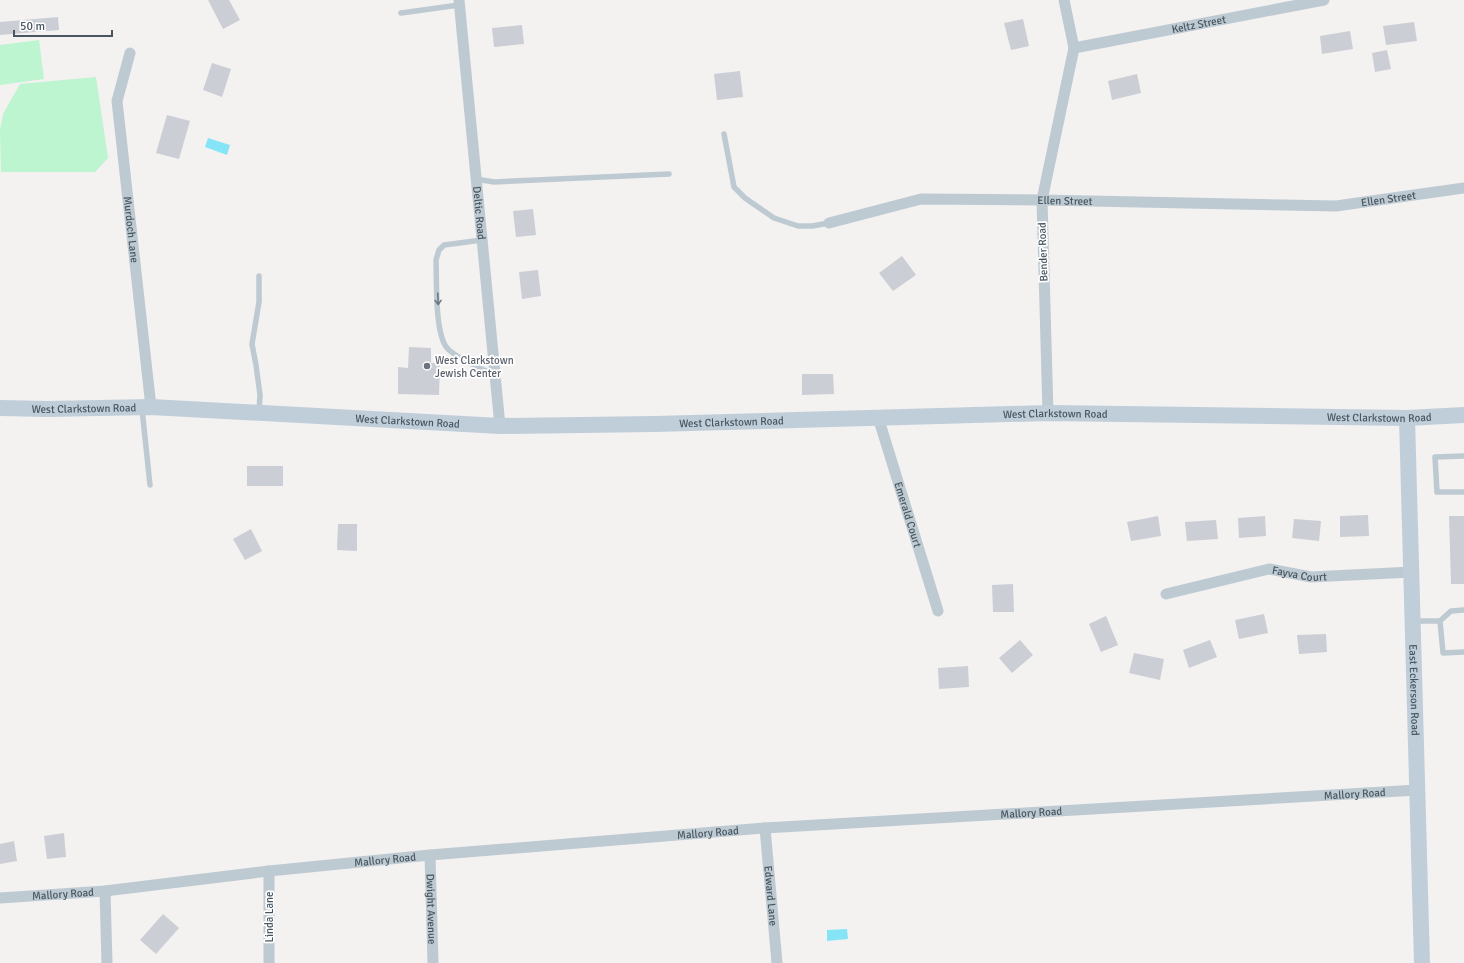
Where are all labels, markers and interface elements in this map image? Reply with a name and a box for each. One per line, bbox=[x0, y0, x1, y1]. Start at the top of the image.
scale bar bbox=[14, 12, 112, 38]
street label: Keltz Street bbox=[1170, 12, 1227, 36]
text: 50 m bbox=[20, 19, 45, 34]
street label: Deltic Road bbox=[470, 186, 489, 241]
street label: Ellen Street bbox=[1360, 188, 1417, 209]
street label: Ellen Street bbox=[1037, 193, 1093, 208]
street label: Murdoch Lane bbox=[121, 196, 141, 263]
street label: Bender Road bbox=[1035, 222, 1051, 282]
one-way arrow bbox=[434, 292, 441, 305]
place label: West Clarkstown Jewish Center bbox=[435, 354, 514, 380]
marker: West Clarkstown Jewish Center bbox=[422, 361, 432, 371]
street label: West Clarkstown Road bbox=[31, 401, 137, 416]
street label: West Clarkstown Road bbox=[1003, 407, 1108, 421]
street label: West Clarkstown Road bbox=[1327, 410, 1432, 425]
street label: West Clarkstown Road bbox=[355, 412, 460, 430]
street label: West Clarkstown Road bbox=[679, 414, 784, 430]
street label: Emerald Court bbox=[892, 480, 924, 549]
street label: Fayva Court bbox=[1271, 563, 1327, 584]
street label: East Eckerson Road bbox=[1407, 644, 1422, 736]
street label: Mallory Road bbox=[1323, 785, 1386, 802]
street label: Mallory Road bbox=[1000, 804, 1063, 821]
street label: Mallory Road bbox=[676, 824, 739, 842]
street label: Mallory Road bbox=[354, 850, 417, 869]
street label: Edward Lane bbox=[762, 865, 780, 926]
street label: Dwight Avenue bbox=[424, 873, 439, 945]
street label: Mallory Road bbox=[32, 885, 94, 902]
street label: Linda Lane bbox=[263, 891, 276, 943]

